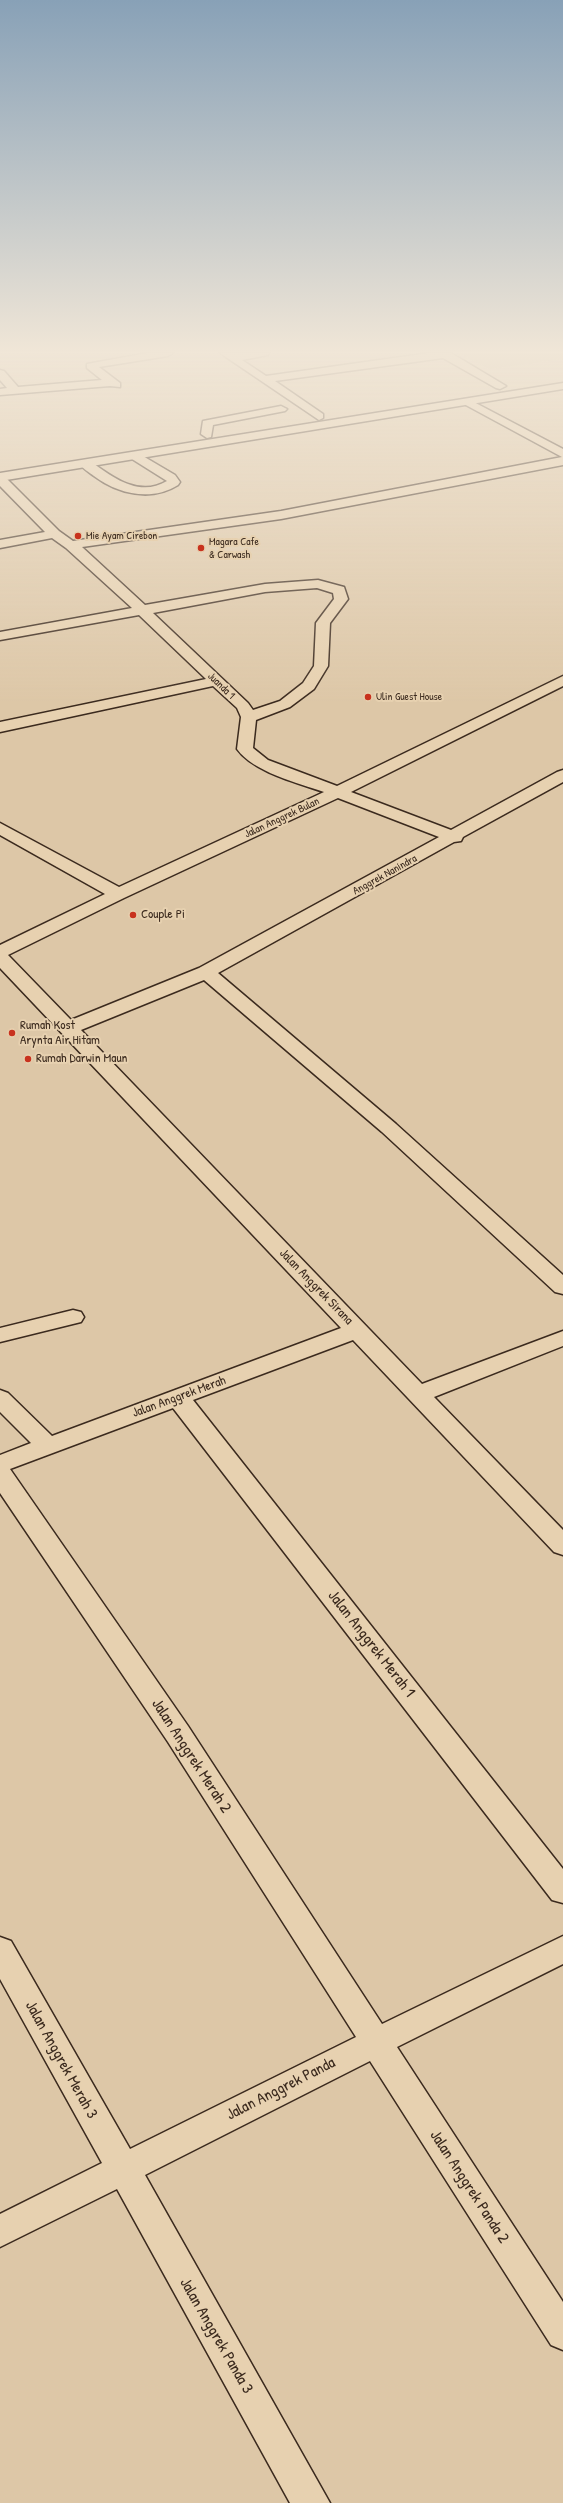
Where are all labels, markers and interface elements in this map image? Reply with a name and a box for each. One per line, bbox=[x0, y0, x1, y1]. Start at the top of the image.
place label: Mie Ayam Cirebon bbox=[86, 529, 157, 543]
marker: Mie Ayam Cirebon bbox=[73, 531, 83, 541]
place label: Magara Cafe & Carwash bbox=[209, 535, 259, 561]
marker: Magara Cafe & Carwash bbox=[196, 543, 206, 553]
street label: Juanda 1 bbox=[205, 670, 237, 702]
place label: Ulin Guest House bbox=[376, 690, 442, 704]
marker: Ulin Guest House bbox=[363, 692, 373, 702]
street label: Jalan Anggrek Bulan bbox=[242, 795, 322, 841]
street label: Anggrek Nanindra bbox=[351, 852, 419, 898]
place label: Couple Pi bbox=[141, 907, 185, 923]
marker: Couple Pi bbox=[128, 910, 138, 920]
place label: Rumah Kost Arynta Air Hitam bbox=[20, 1018, 100, 1049]
marker: Rumah Kost Arynta Air Hitam bbox=[7, 1028, 17, 1038]
place label: Rumah Darwin Maun bbox=[36, 1051, 127, 1067]
marker: Rumah Darwin Maun bbox=[23, 1054, 33, 1064]
street label: Jalan Anggrek Sirana bbox=[276, 1246, 356, 1328]
street label: Jalan Anggrek Merah bbox=[130, 1373, 228, 1421]
street label: Jalan Anggrek Merah 1 bbox=[323, 1587, 419, 1701]
street label: Jalan Anggrek Merah 2 bbox=[147, 1695, 235, 1817]
street label: Jalan Anggrek Merah 3 bbox=[21, 1998, 101, 2122]
street label: Jalan Anggrek Panda bbox=[223, 2053, 339, 2125]
street label: Jalan Anggrek Panda 2 bbox=[425, 2127, 513, 2247]
street label: Jalan Anggrek Panda 3 bbox=[175, 2275, 257, 2397]

